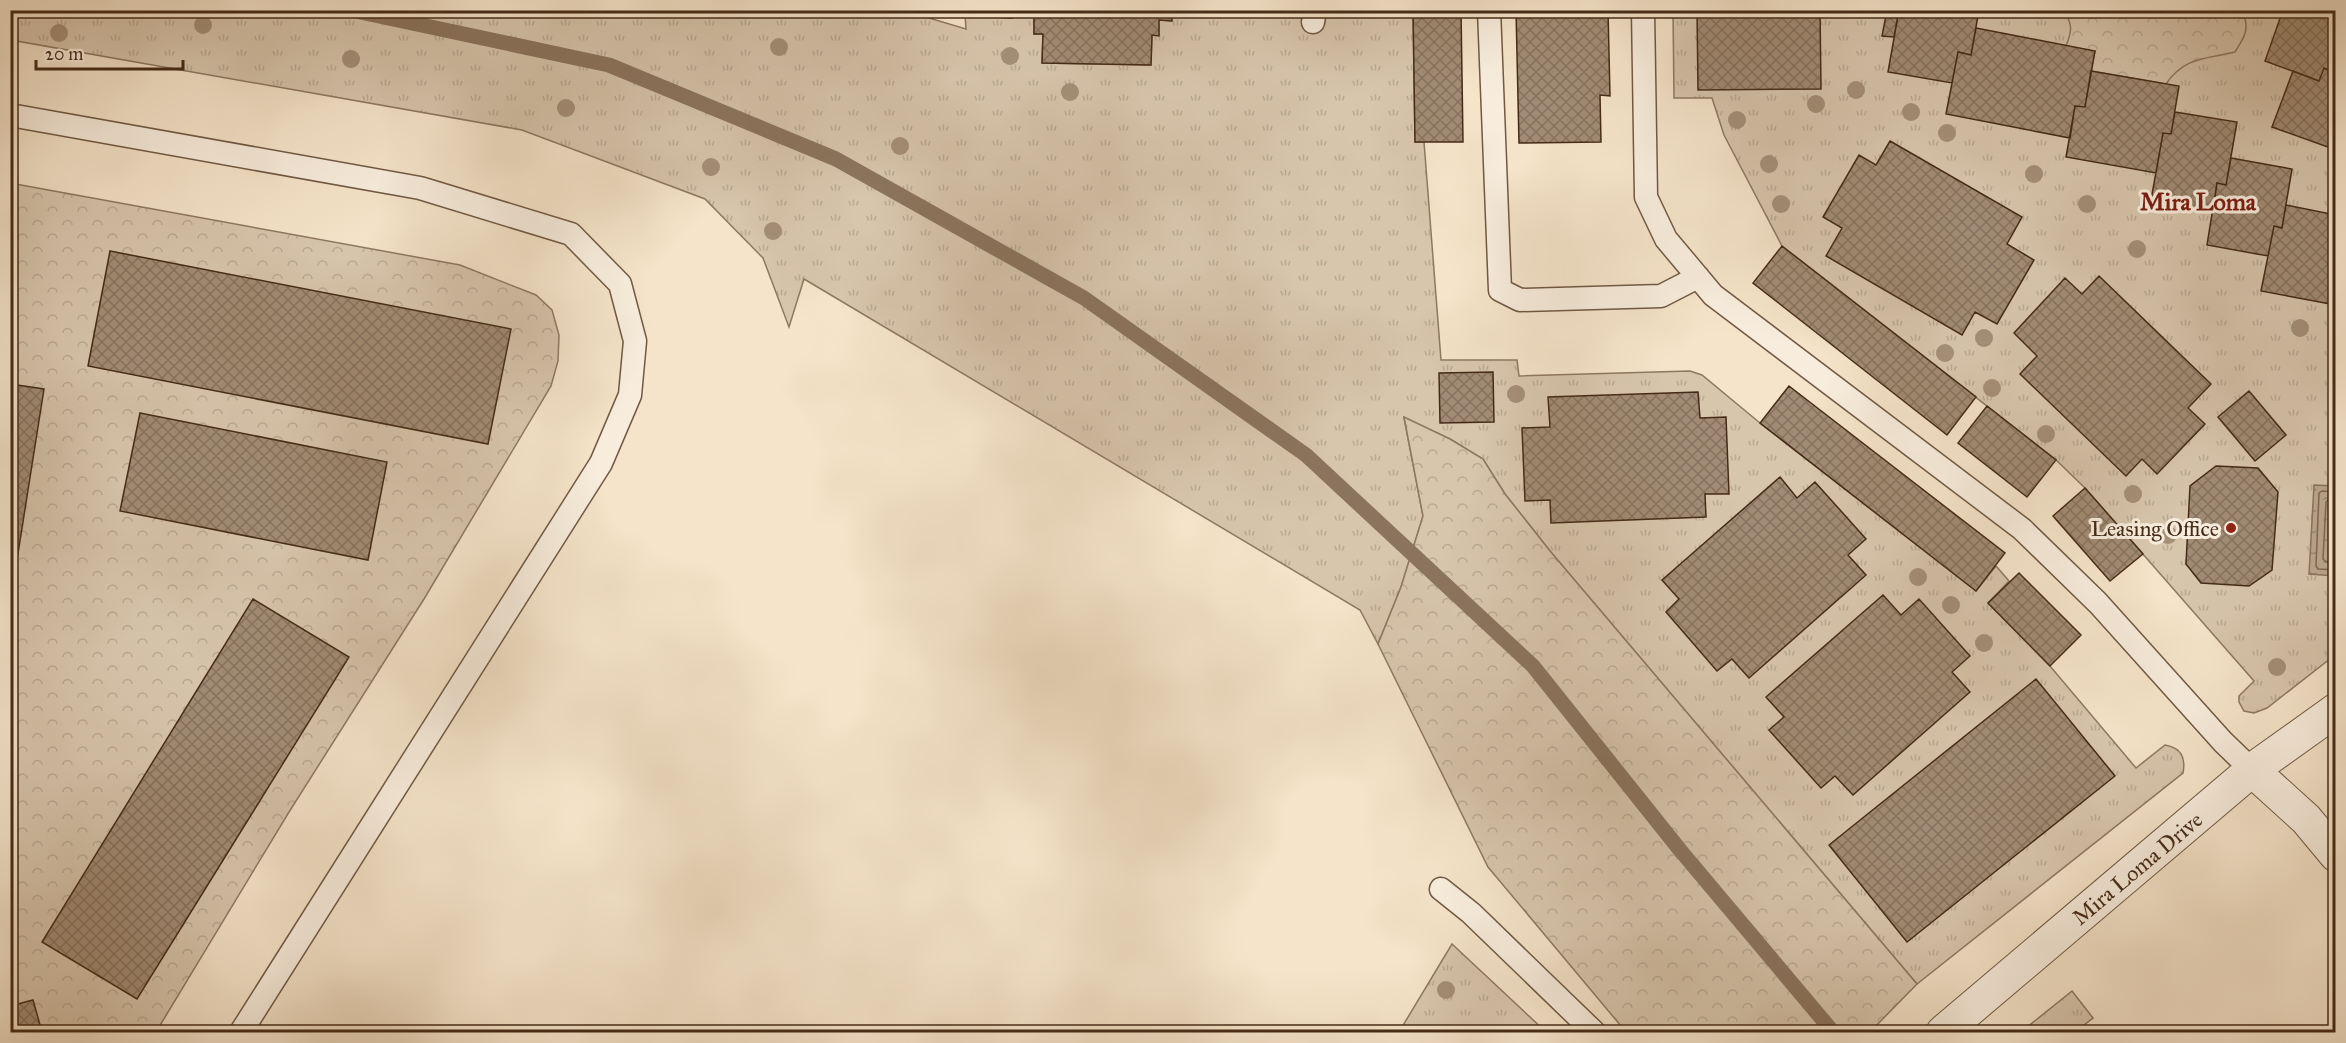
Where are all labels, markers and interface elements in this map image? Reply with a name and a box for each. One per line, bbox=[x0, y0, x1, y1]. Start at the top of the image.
scale bar bbox=[36, 33, 183, 71]
text: 20 m bbox=[45, 43, 83, 65]
district label: Mira Loma bbox=[2140, 187, 2257, 217]
place label: Leasing Office bbox=[2091, 515, 2219, 542]
marker: Leasing Office bbox=[2224, 521, 2238, 535]
street label: Mira Loma Drive bbox=[2067, 806, 2208, 931]

